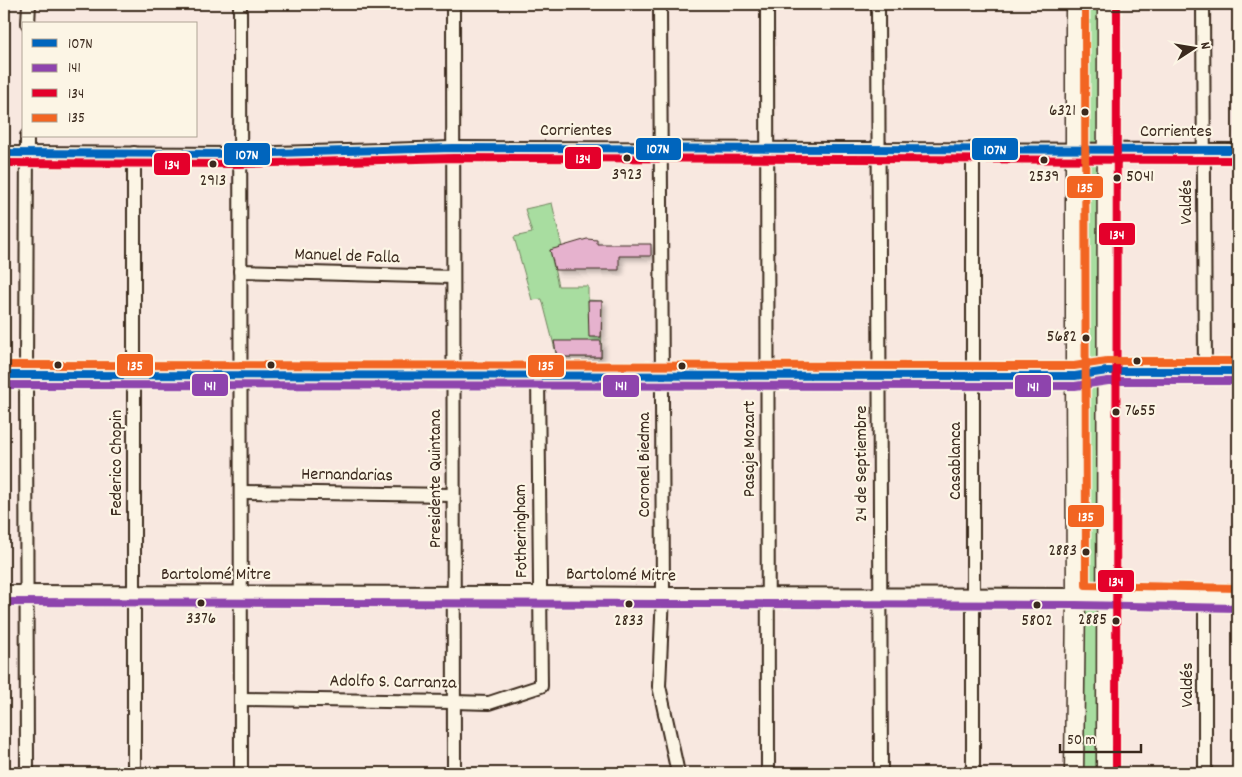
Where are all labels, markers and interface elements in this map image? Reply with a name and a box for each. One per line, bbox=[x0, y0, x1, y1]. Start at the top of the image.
legend bbox=[22, 22, 198, 138]
north arrow bbox=[1170, 22, 1220, 72]
text: 107N bbox=[68, 34, 93, 56]
text: N bbox=[1194, 40, 1215, 51]
text: 141 bbox=[68, 58, 81, 80]
text: 134 bbox=[68, 84, 84, 106]
place label: 6321 bbox=[1049, 100, 1076, 124]
marker: 6321 bbox=[1080, 107, 1090, 117]
text: 135 bbox=[68, 108, 85, 130]
street label: Corrientes bbox=[540, 119, 612, 144]
street label: Corrientes bbox=[1140, 120, 1212, 145]
line badge: 107N bbox=[635, 137, 682, 161]
line badge: 107N bbox=[971, 137, 1019, 161]
text: 107N bbox=[647, 140, 670, 160]
text: 107N bbox=[984, 141, 1007, 161]
line badge: 107N bbox=[223, 142, 271, 166]
text: 107N bbox=[236, 146, 259, 166]
line badge: 134 bbox=[564, 146, 602, 170]
text: 134 bbox=[575, 150, 591, 170]
line badge: 134 bbox=[153, 152, 191, 176]
marker: 3923 bbox=[622, 153, 632, 163]
marker: 2539 bbox=[1039, 155, 1049, 165]
text: 134 bbox=[164, 156, 180, 176]
marker: 2913 bbox=[208, 159, 218, 169]
place label: 3923 bbox=[612, 164, 642, 188]
place label: 2539 bbox=[1029, 166, 1059, 190]
place label: 5041 bbox=[1126, 166, 1154, 190]
place label: 2913 bbox=[200, 170, 226, 194]
marker: 5041 bbox=[1112, 173, 1122, 183]
line badge: 135 bbox=[1066, 175, 1104, 199]
text: 135 bbox=[1077, 179, 1093, 199]
street label: Valdés bbox=[1175, 179, 1200, 225]
line badge: 134 bbox=[1098, 222, 1136, 246]
text: 134 bbox=[1109, 226, 1125, 246]
street label: Manuel de Falla bbox=[294, 243, 401, 271]
place label: 5682 bbox=[1047, 326, 1077, 350]
marker: 5682 bbox=[1081, 333, 1091, 343]
line badge: 135 bbox=[116, 353, 154, 377]
line badge: 135 bbox=[527, 354, 565, 378]
unlabelled marker bbox=[1132, 356, 1142, 366]
text: 135 bbox=[127, 357, 143, 377]
text: 135 bbox=[538, 357, 554, 377]
unlabelled marker bbox=[53, 360, 63, 370]
unlabelled marker bbox=[266, 360, 276, 370]
unlabelled marker bbox=[677, 361, 687, 371]
line badge: 141 bbox=[191, 373, 229, 397]
line badge: 141 bbox=[602, 374, 640, 398]
line badge: 141 bbox=[1014, 374, 1052, 398]
text: 141 bbox=[204, 377, 216, 397]
text: 141 bbox=[615, 377, 627, 397]
text: 141 bbox=[1027, 378, 1039, 398]
street label: Pasaje Mozart bbox=[738, 400, 763, 497]
place label: 7655 bbox=[1125, 400, 1156, 424]
street label: 24 de Septiembre bbox=[850, 406, 875, 522]
marker: 7655 bbox=[1111, 407, 1121, 417]
street label: Presidente Quintana bbox=[424, 409, 449, 548]
street label: Federico Chopin bbox=[105, 410, 130, 516]
street label: Coronel Biedma bbox=[633, 412, 658, 518]
street label: Casablanca bbox=[944, 422, 969, 500]
street label: Hernandarias bbox=[301, 463, 393, 489]
street label: Fotheringham bbox=[509, 484, 535, 578]
line badge: 135 bbox=[1067, 504, 1105, 528]
text: 135 bbox=[1078, 508, 1094, 528]
place label: 2883 bbox=[1048, 540, 1077, 564]
marker: 2883 bbox=[1081, 547, 1091, 557]
street label: Bartolomé Mitre bbox=[161, 563, 271, 588]
street label: Bartolomé Mitre bbox=[566, 563, 676, 589]
line badge: 134 bbox=[1097, 569, 1135, 593]
text: 134 bbox=[1108, 573, 1124, 593]
marker: 3376 bbox=[196, 598, 206, 608]
marker: 2833 bbox=[624, 599, 634, 609]
marker: 5802 bbox=[1032, 600, 1042, 610]
place label: 3376 bbox=[186, 608, 216, 632]
place label: 2885 bbox=[1078, 609, 1107, 633]
place label: 2833 bbox=[614, 610, 644, 634]
place label: 5802 bbox=[1021, 610, 1053, 634]
marker: 2885 bbox=[1111, 616, 1121, 626]
street label: Valdés bbox=[1176, 662, 1201, 708]
street label: Adolfo S. Carranza bbox=[329, 669, 457, 697]
scale bar bbox=[1060, 722, 1141, 754]
text: 50 m bbox=[1067, 730, 1096, 752]

